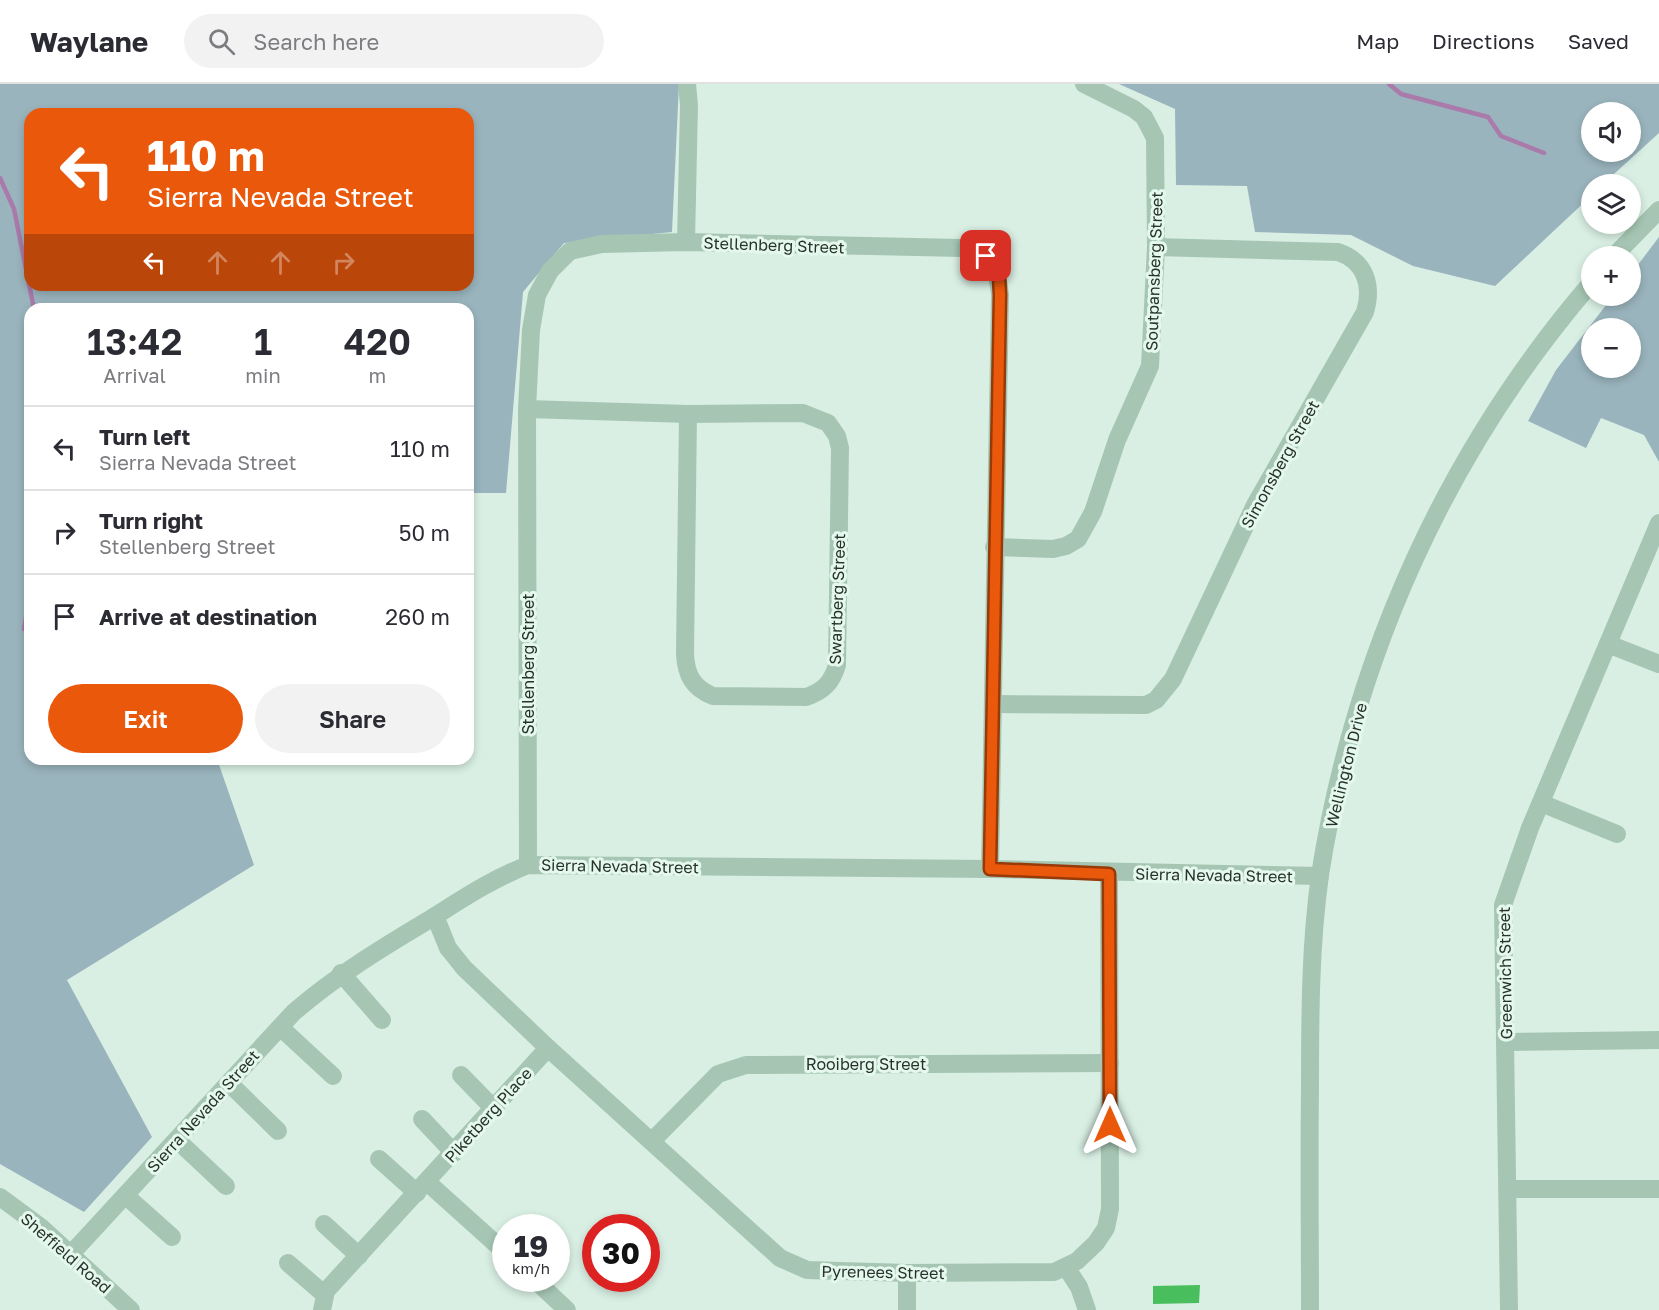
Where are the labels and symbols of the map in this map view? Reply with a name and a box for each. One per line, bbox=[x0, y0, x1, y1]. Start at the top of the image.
street label: Soutpansberg Street bbox=[1141, 191, 1167, 351]
pin bbox=[960, 230, 1011, 281]
street label: Stellenberg Street bbox=[703, 233, 845, 257]
street label: Simonsberg Street bbox=[1237, 397, 1323, 531]
street label: Swartberg Street bbox=[825, 533, 849, 665]
street label: Stellenberg Street bbox=[518, 593, 538, 735]
street label: Wellington Drive bbox=[1321, 701, 1371, 829]
street label: Sierra Nevada Street bbox=[541, 855, 699, 877]
street label: Sierra Nevada Street bbox=[1135, 864, 1293, 886]
street label: Greenwich Street bbox=[1494, 906, 1516, 1040]
street label: Sierra Nevada Street bbox=[143, 1046, 263, 1176]
street label: Rooiberg Street bbox=[806, 1054, 926, 1074]
street label: Piketberg Place bbox=[440, 1063, 536, 1167]
position arrow bbox=[1078, 1093, 1142, 1157]
street label: Sheffield Road bbox=[17, 1209, 115, 1297]
speed limit sign: 30 bbox=[582, 1214, 660, 1292]
street label: Pyrenees Street bbox=[821, 1261, 945, 1283]

